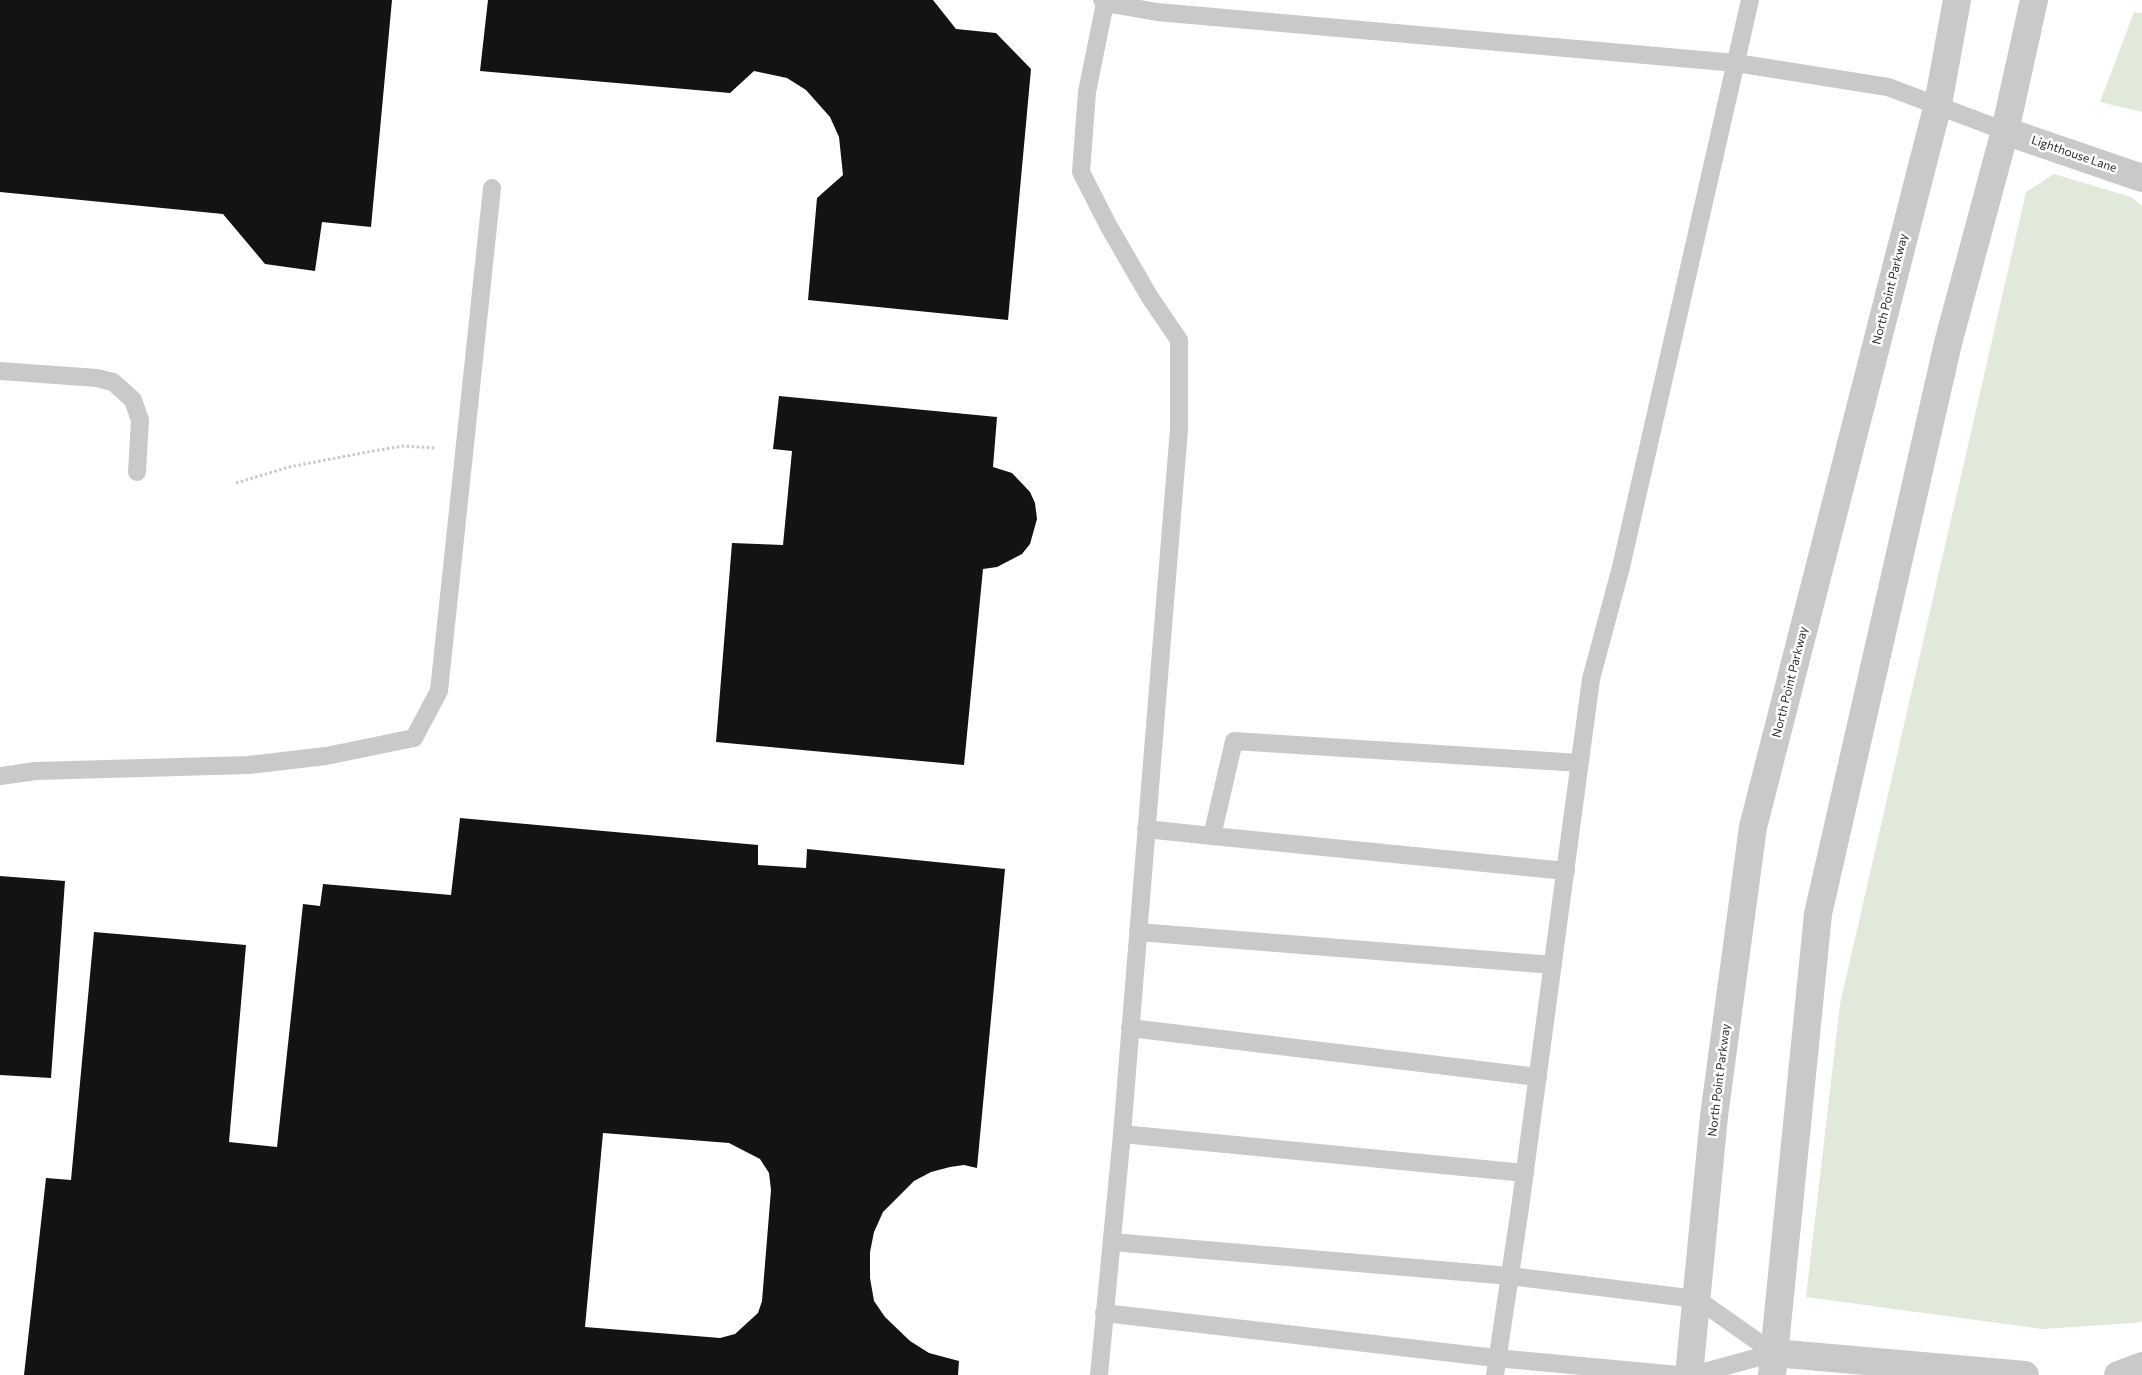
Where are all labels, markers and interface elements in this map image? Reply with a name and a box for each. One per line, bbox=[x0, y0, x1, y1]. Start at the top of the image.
street label: Lighthouse Lane bbox=[2029, 133, 2119, 175]
street label: North Point Parkway bbox=[1869, 232, 1911, 346]
street label: North Point Parkway bbox=[1769, 625, 1811, 739]
street label: North Point Parkway bbox=[1705, 1023, 1733, 1137]

